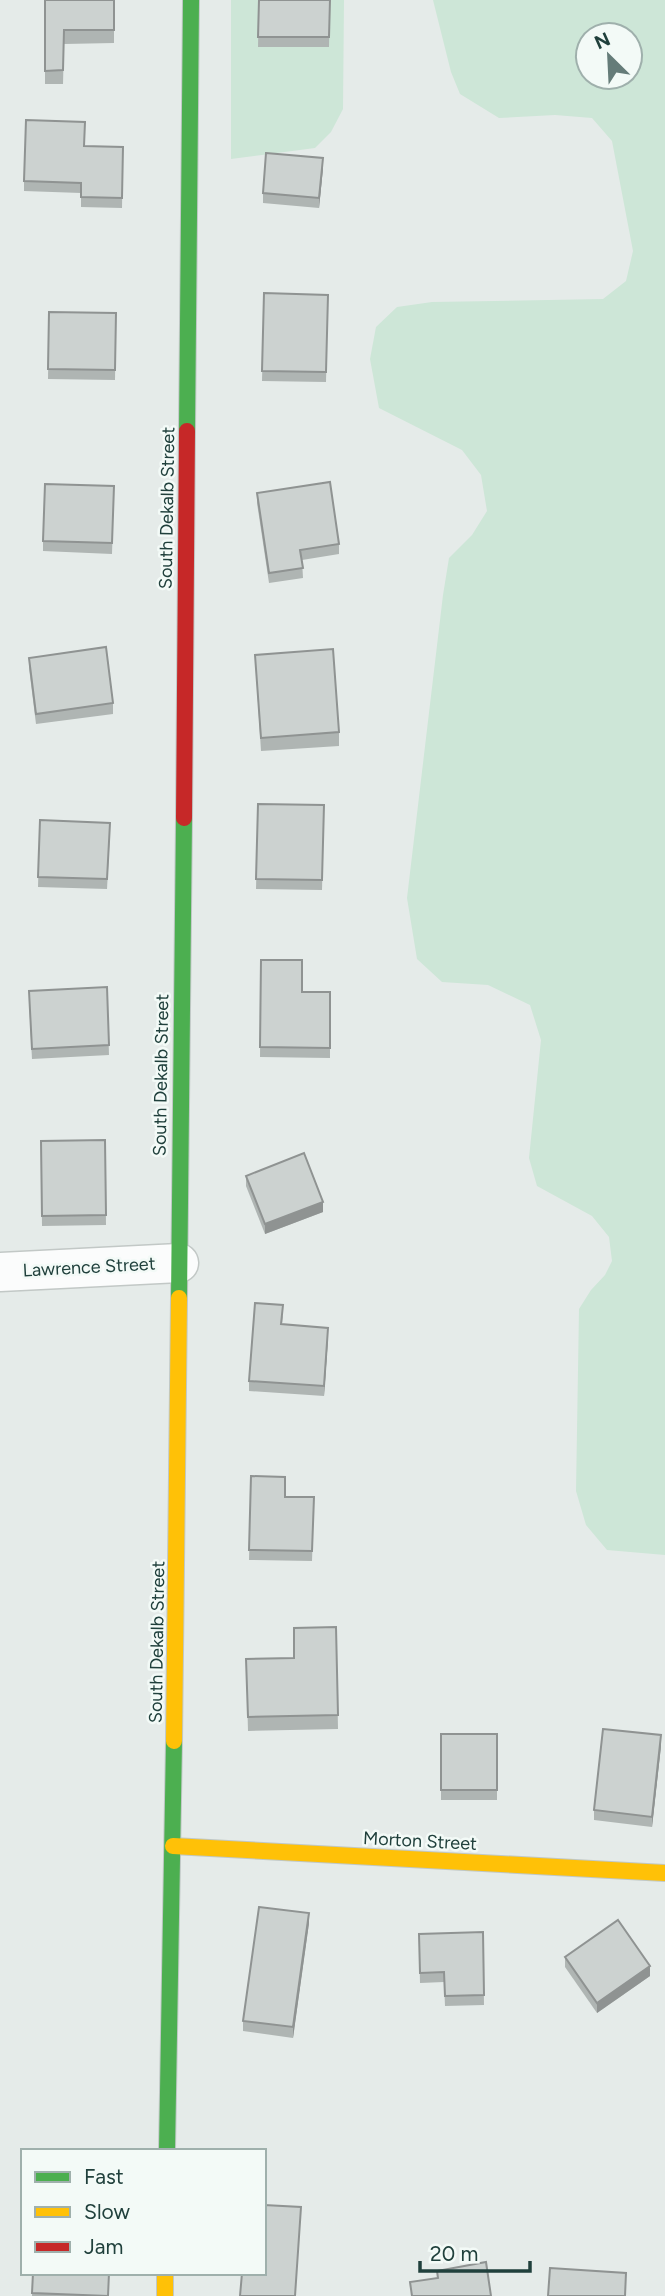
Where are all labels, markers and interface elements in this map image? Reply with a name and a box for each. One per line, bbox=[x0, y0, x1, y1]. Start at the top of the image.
north arrow bbox=[574, 21, 644, 91]
text: N bbox=[591, 27, 614, 54]
street label: South Dekalb Street bbox=[155, 427, 179, 589]
street label: South Dekalb Street bbox=[149, 994, 173, 1156]
street label: Lawrence Street bbox=[22, 1253, 156, 1281]
street label: South Dekalb Street bbox=[145, 1561, 169, 1723]
street label: Morton Street bbox=[363, 1827, 478, 1855]
legend bbox=[21, 2149, 266, 2275]
text: Fast bbox=[84, 2164, 124, 2189]
text: Slow bbox=[84, 2199, 130, 2224]
scale bar bbox=[420, 2230, 530, 2274]
text: Jam bbox=[84, 2234, 123, 2259]
text: 20 m bbox=[430, 2241, 478, 2266]

